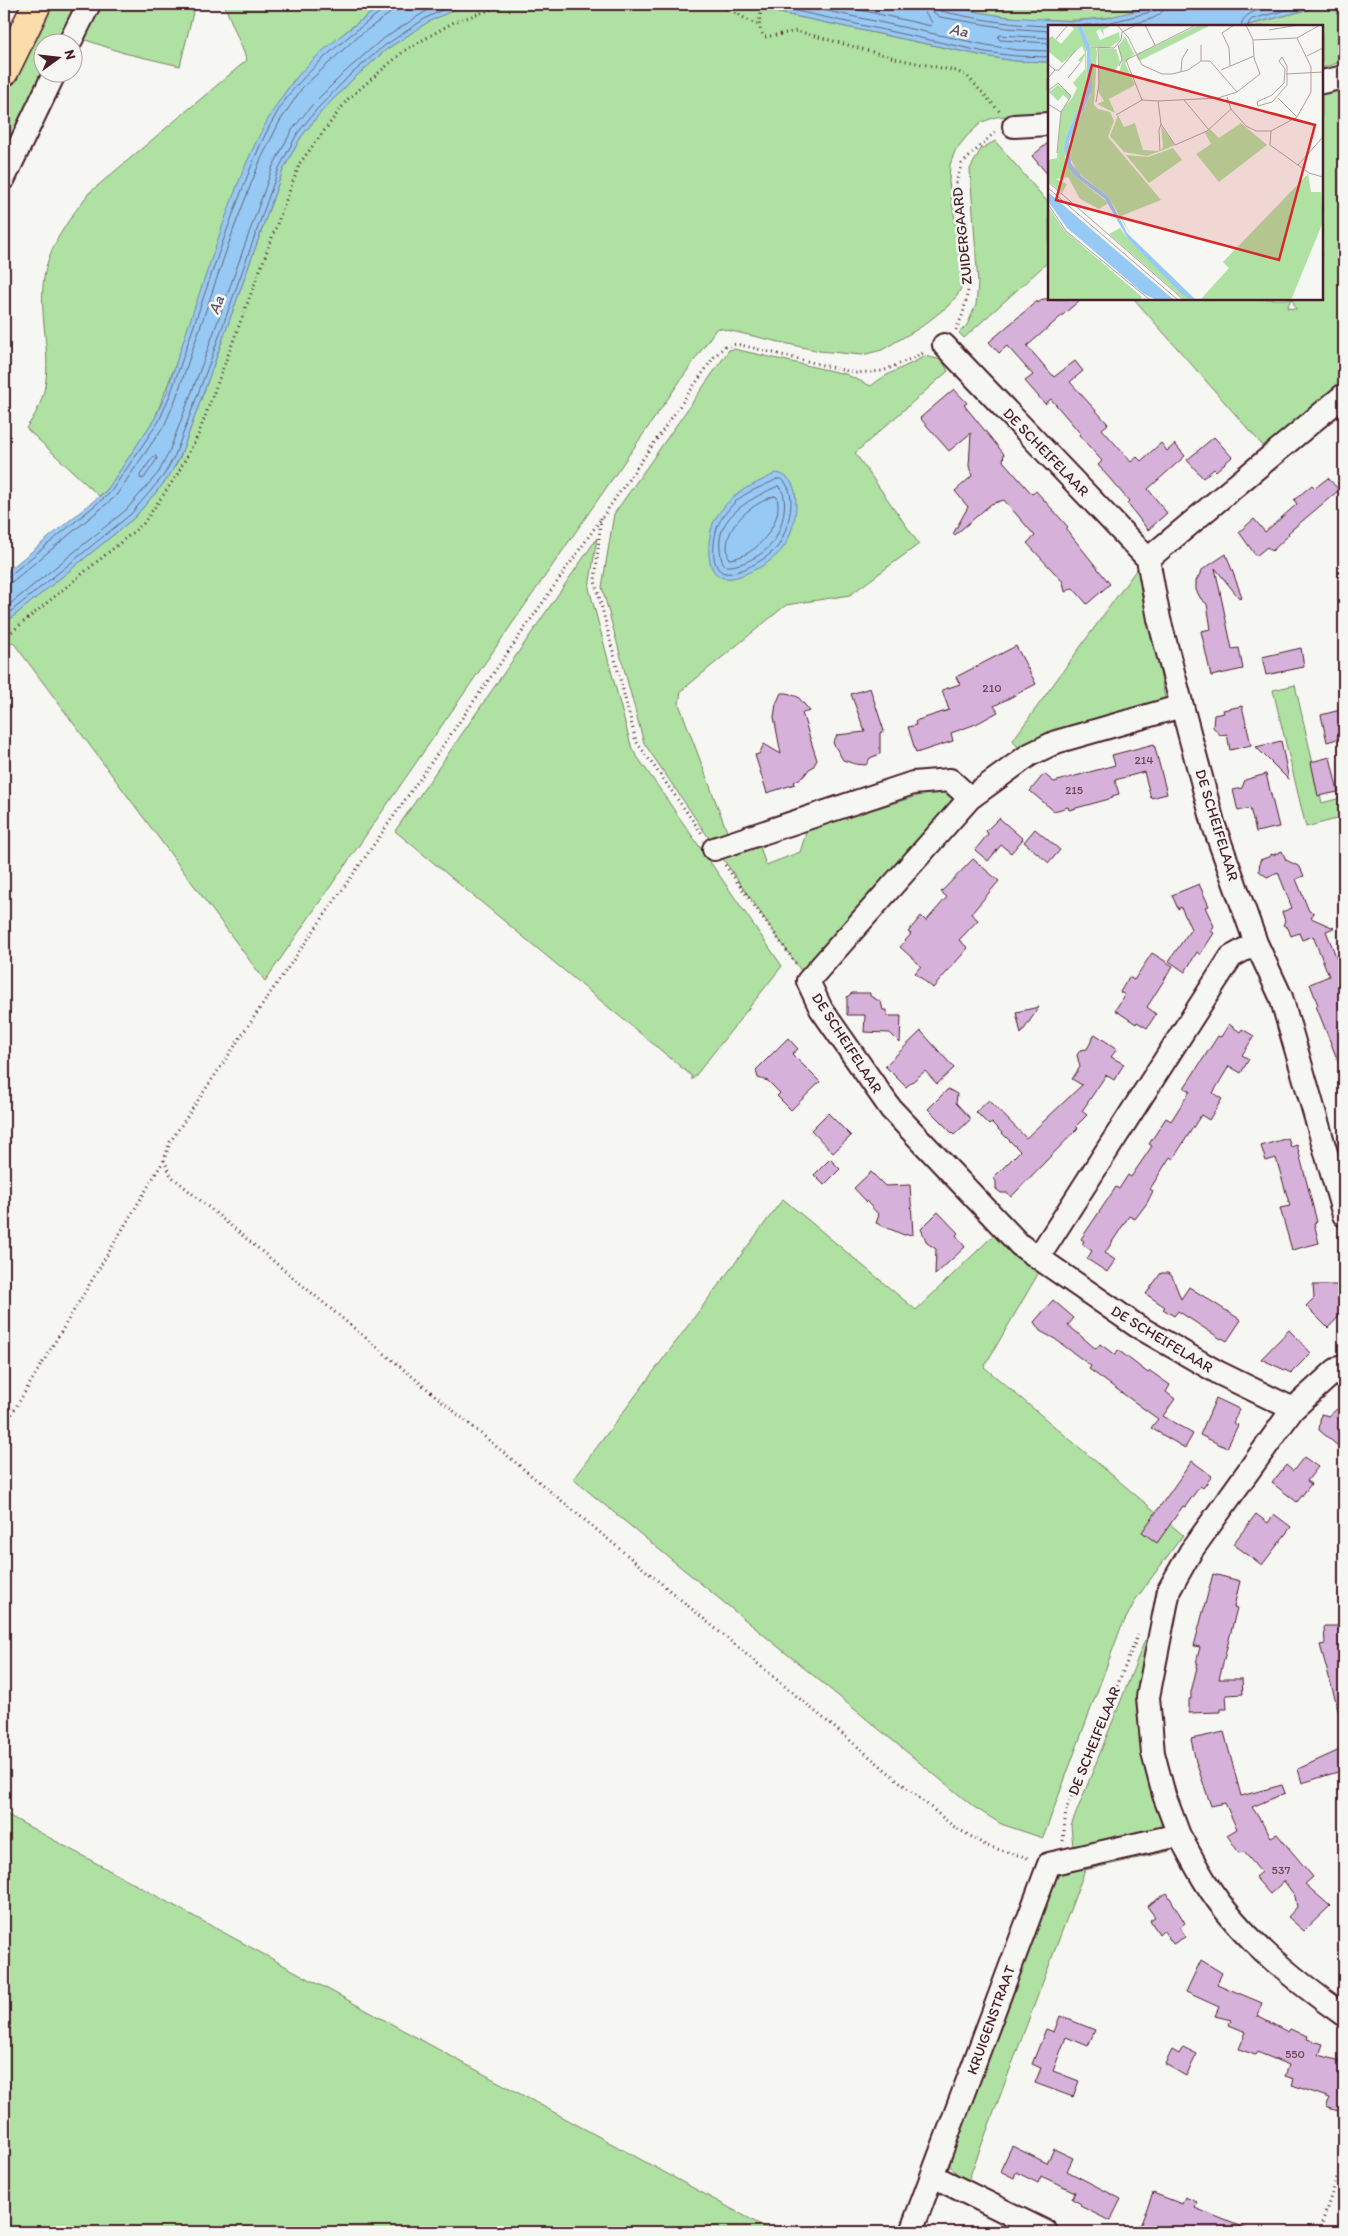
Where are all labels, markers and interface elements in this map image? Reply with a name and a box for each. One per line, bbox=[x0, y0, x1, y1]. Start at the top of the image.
water label: Aa bbox=[948, 19, 971, 41]
inset map bbox=[1048, 25, 1323, 300]
north arrow bbox=[32, 32, 82, 82]
text: N bbox=[61, 48, 80, 62]
street label: ZUIDERGAARD bbox=[948, 186, 976, 286]
water label: Aa bbox=[204, 292, 228, 317]
street label: DE SCHEIFELAAR bbox=[999, 404, 1093, 500]
house number: 210 bbox=[982, 681, 1002, 695]
house number: 214 bbox=[1134, 753, 1154, 767]
street label: DE SCHEIFELAAR bbox=[1191, 767, 1243, 883]
house number: 215 bbox=[1065, 783, 1083, 797]
street label: DE SCHEIFELAAR bbox=[808, 989, 886, 1097]
street label: DE SCHEIFELAAR bbox=[1108, 1301, 1216, 1377]
street label: DE SCHEIFELAAR bbox=[1064, 1684, 1124, 1798]
house number: 537 bbox=[1272, 1863, 1290, 1877]
street label: KRUIGENSTRAAT bbox=[963, 1962, 1019, 2077]
house number: 550 bbox=[1285, 2047, 1305, 2061]

